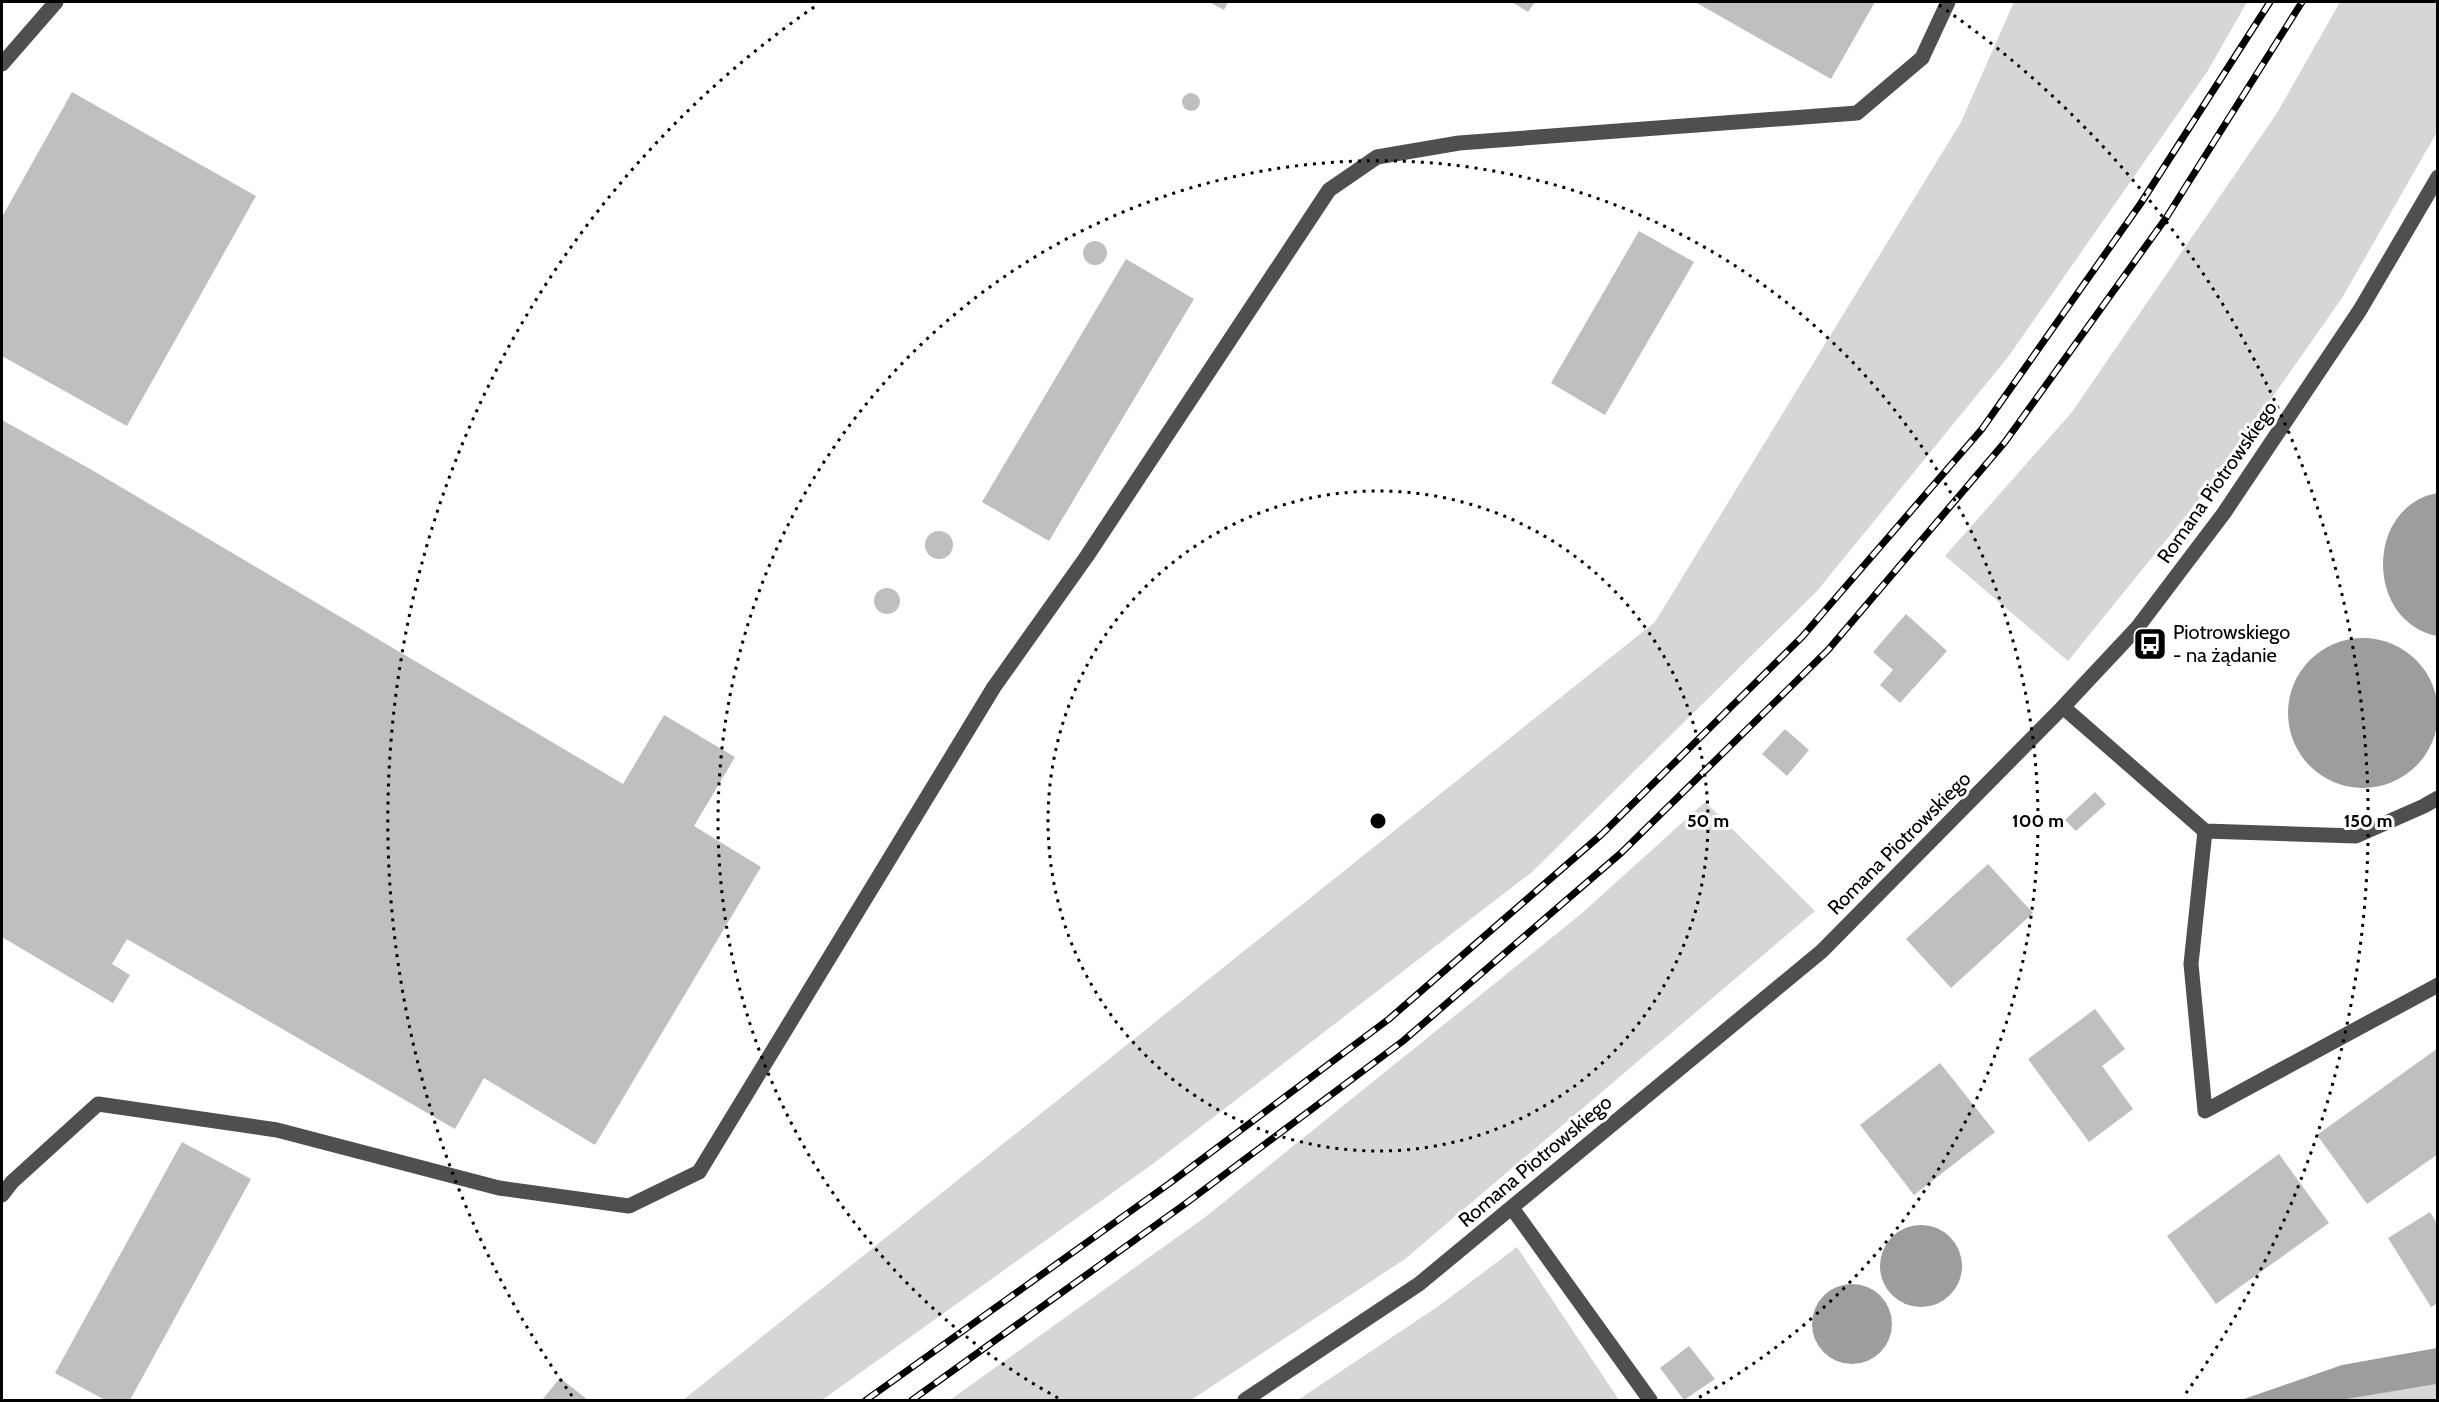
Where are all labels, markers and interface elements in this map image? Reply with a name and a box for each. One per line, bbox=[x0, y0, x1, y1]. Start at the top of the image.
street label: Romana Piotrowskiego bbox=[2152, 396, 2282, 568]
place label: Piotrowskiego - na żądanie bbox=[2173, 620, 2290, 667]
bus stop icon: Piotrowskiego - na żądanie bbox=[2132, 626, 2168, 662]
street label: Romana Piotrowskiego bbox=[1822, 766, 1976, 920]
text: 50 m bbox=[1687, 810, 1729, 832]
text: 100 m bbox=[2012, 810, 2064, 832]
text: 150 m bbox=[2344, 810, 2392, 832]
centre of rings bbox=[1368, 811, 1388, 831]
street label: Romana Piotrowskiego bbox=[1454, 1090, 1616, 1232]

